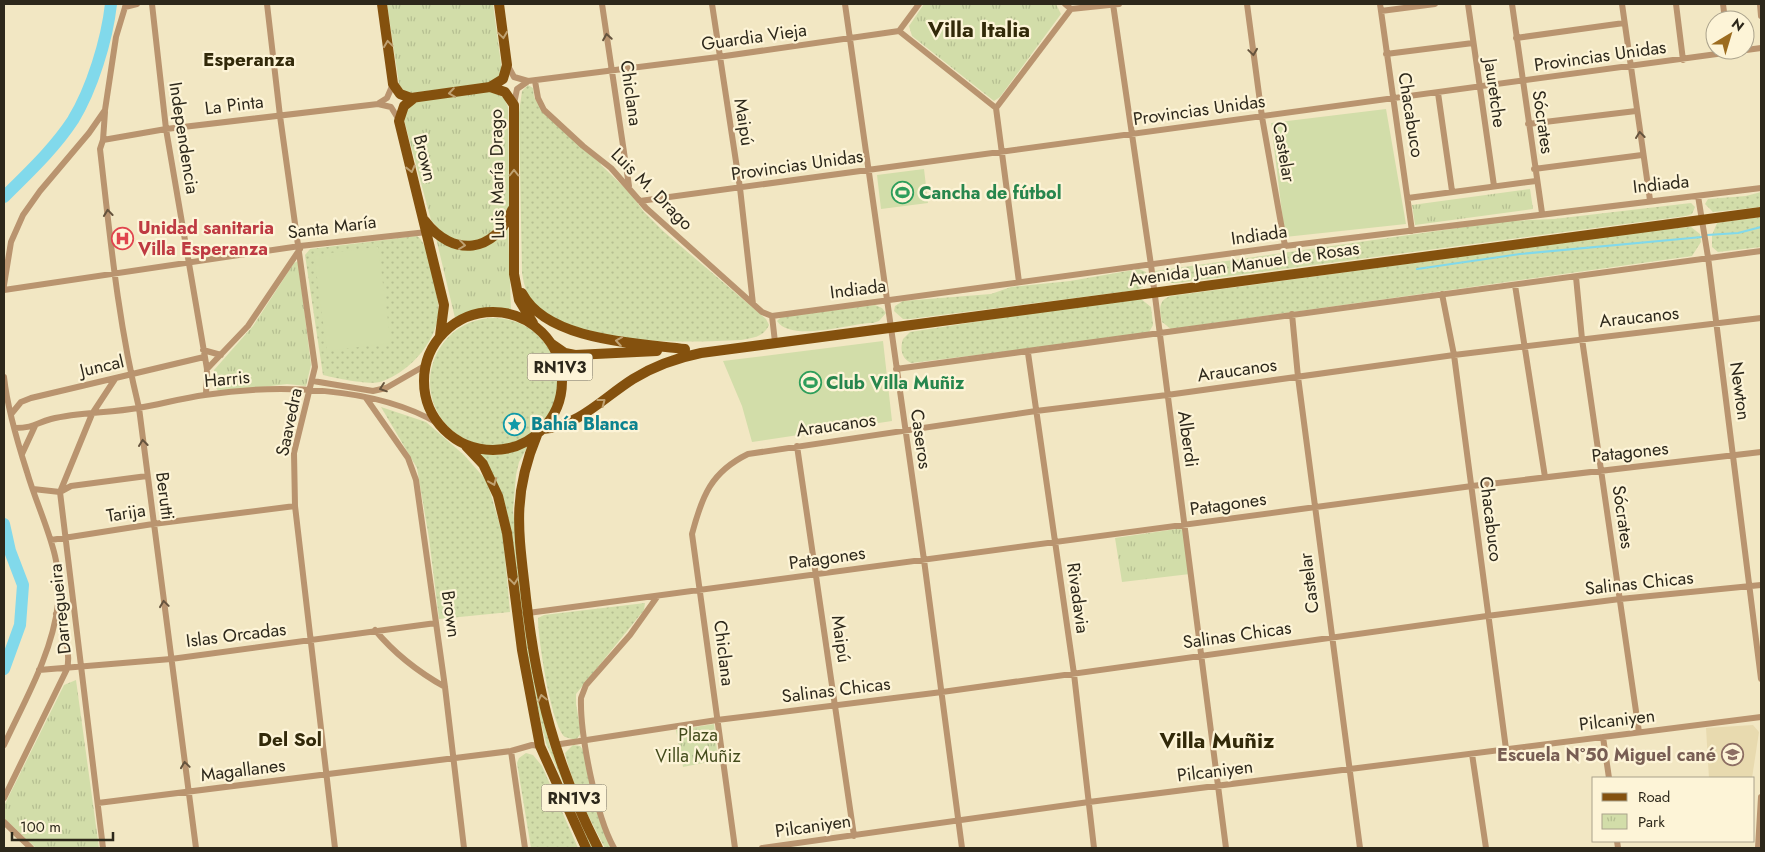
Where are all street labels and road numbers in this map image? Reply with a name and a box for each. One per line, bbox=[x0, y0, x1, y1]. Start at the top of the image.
street label: Guardia Vieja bbox=[700, 17, 808, 57]
street label: Provincias Unidas bbox=[1532, 34, 1668, 78]
street label: Jauretche bbox=[1477, 55, 1513, 129]
street label: Chiclana bbox=[614, 59, 648, 127]
street label: Chacabuco bbox=[1391, 71, 1431, 160]
street label: Independencia bbox=[162, 80, 206, 196]
street label: La Pinta bbox=[203, 88, 265, 122]
street label: Provincias Unidas bbox=[1131, 88, 1267, 132]
street label: Sócrates bbox=[1526, 89, 1560, 155]
street label: Maipú bbox=[727, 96, 761, 148]
street label: Luis María Drago bbox=[483, 109, 511, 239]
street label: Castelar bbox=[1266, 120, 1302, 185]
street label: Brown bbox=[407, 132, 443, 184]
street label: Luis M. Drago bbox=[605, 142, 699, 236]
street label: Provincias Unidas bbox=[729, 143, 865, 187]
street label: Indiada bbox=[1632, 168, 1690, 200]
street label: Santa María bbox=[286, 209, 378, 245]
street label: Indiada bbox=[1229, 218, 1289, 252]
street label: Avenida Juan Manuel de Rosas bbox=[1127, 235, 1361, 293]
street label: Indiada bbox=[828, 273, 888, 305]
street label: Araucanos bbox=[1598, 300, 1680, 334]
street label: Juncal bbox=[75, 348, 127, 384]
street label: Araucanos bbox=[1196, 352, 1278, 388]
road number: RN1V3 bbox=[528, 354, 592, 381]
street label: Newton bbox=[1723, 360, 1757, 422]
street label: Harris bbox=[203, 364, 251, 394]
street label: Saavedra bbox=[269, 385, 309, 459]
street label: Araucanos bbox=[795, 407, 877, 443]
street label: Caseros bbox=[904, 407, 938, 471]
street label: Alberdi bbox=[1171, 409, 1205, 469]
street label: Patagones bbox=[1590, 435, 1670, 469]
street label: Berutti bbox=[149, 470, 181, 522]
street label: Chacabuco bbox=[1473, 475, 1509, 563]
street label: Sócrates bbox=[1606, 484, 1640, 550]
street label: Patagones bbox=[1188, 486, 1268, 522]
street label: Tarija bbox=[105, 497, 147, 529]
street label: Patagones bbox=[787, 540, 867, 576]
street label: Castelar bbox=[1292, 550, 1326, 615]
street label: Rivadavia bbox=[1060, 561, 1096, 635]
street label: Darregueira bbox=[42, 563, 78, 655]
street label: Salinas Chicas bbox=[1583, 564, 1695, 602]
street label: Brown bbox=[435, 589, 467, 639]
street label: Maipú bbox=[825, 614, 857, 664]
street label: Salinas Chicas bbox=[1181, 615, 1293, 655]
street label: Islas Orcadas bbox=[184, 616, 288, 654]
street label: Chiclana bbox=[707, 619, 741, 687]
street label: Salinas Chicas bbox=[780, 670, 892, 710]
street label: Pilcaniyen bbox=[1577, 702, 1657, 738]
street label: Magallanes bbox=[199, 752, 287, 788]
street label: Pilcaniyen bbox=[1175, 753, 1255, 789]
road number: RN1V3 bbox=[542, 784, 606, 811]
street label: Pilcaniyen bbox=[773, 808, 853, 844]

